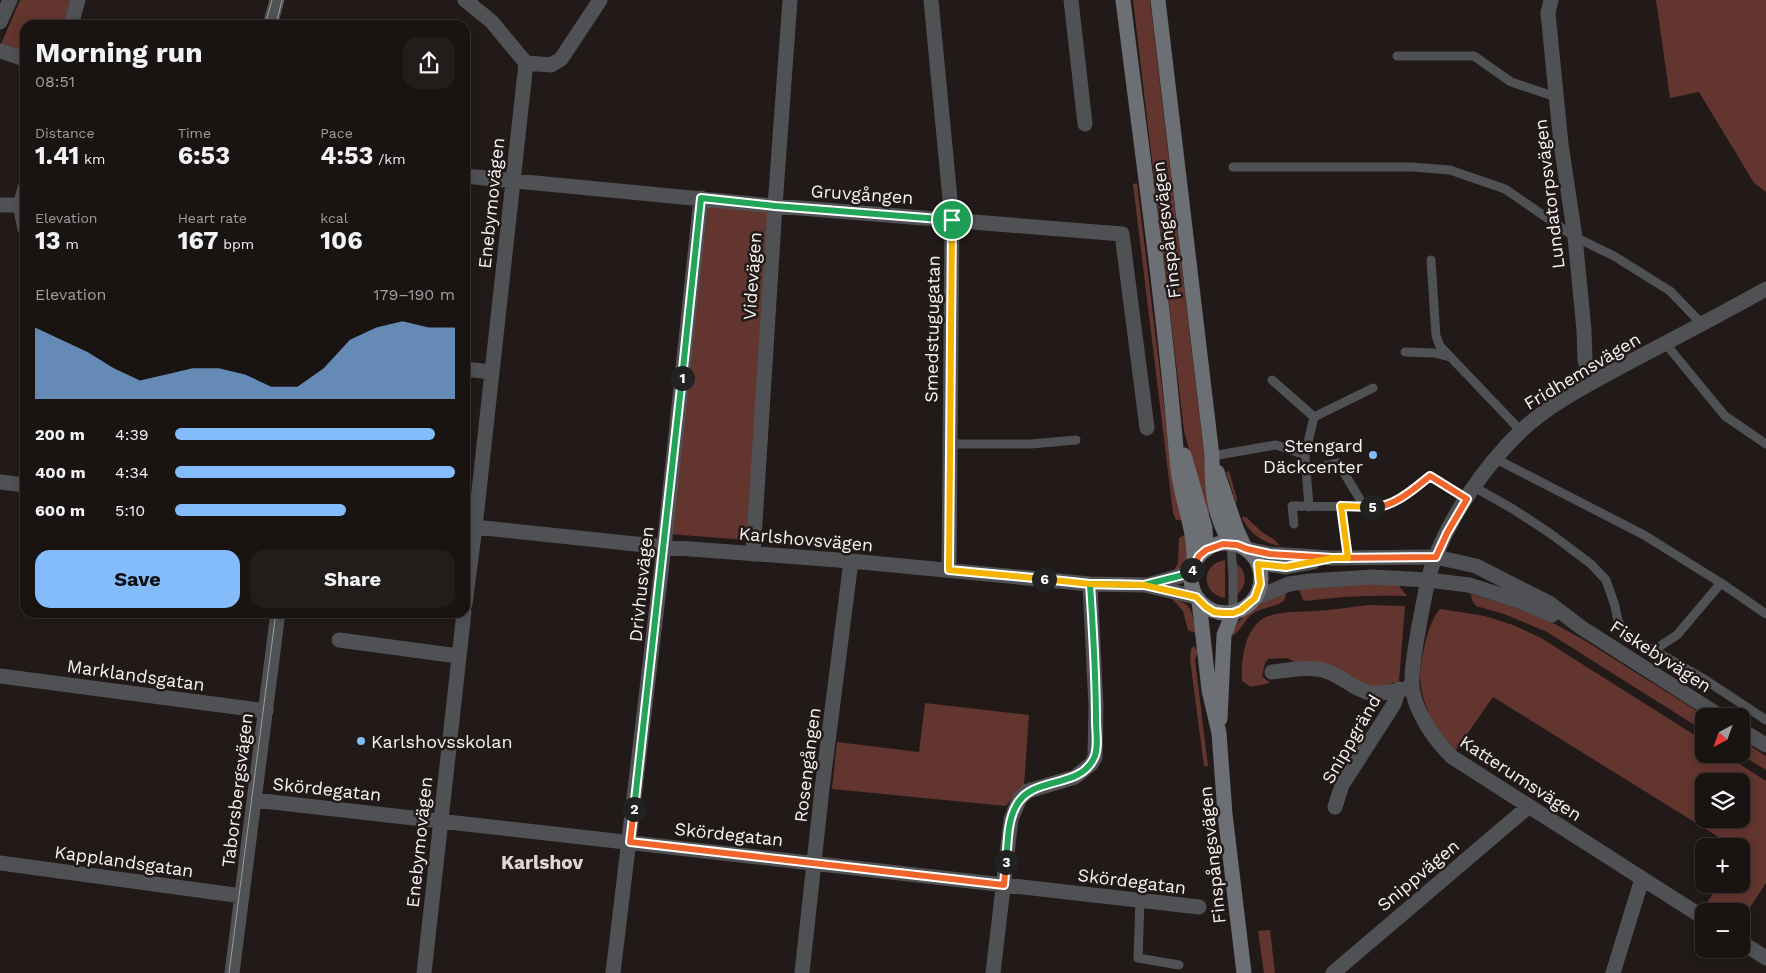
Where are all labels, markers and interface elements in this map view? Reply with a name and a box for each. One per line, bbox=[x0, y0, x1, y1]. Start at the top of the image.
text: Morning run bbox=[35, 36, 203, 69]
button: share bbox=[403, 37, 455, 89]
text: 08:51 bbox=[35, 72, 75, 91]
street label: Lundatorpsvägen bbox=[1529, 118, 1569, 270]
text: Distance bbox=[35, 125, 95, 141]
text: Time bbox=[178, 125, 211, 141]
text: Pace bbox=[320, 125, 353, 141]
street label: Enebymovägen bbox=[474, 136, 508, 270]
text: 1.41 bbox=[35, 141, 79, 170]
text: 6:53 bbox=[178, 141, 230, 170]
text: 4:53 bbox=[320, 141, 373, 170]
text: km bbox=[79, 151, 105, 167]
text: /km bbox=[373, 151, 406, 167]
street label: Finspångsvägen bbox=[1147, 160, 1185, 300]
street label: Gruvgången bbox=[810, 180, 914, 208]
pin bbox=[931, 199, 973, 241]
icon: arrive bbox=[938, 206, 966, 234]
text: Elevation bbox=[35, 210, 98, 226]
text: Heart rate bbox=[178, 210, 247, 226]
text: kcal bbox=[320, 210, 348, 226]
text: 13 bbox=[35, 226, 61, 255]
text: 167 bbox=[178, 226, 218, 255]
text: 106 bbox=[320, 226, 363, 255]
street label: Videvägen bbox=[738, 231, 766, 321]
text: m bbox=[61, 236, 79, 252]
text: bpm bbox=[218, 236, 254, 252]
street label: Smedstugugatan bbox=[920, 255, 944, 403]
text: Elevation bbox=[35, 285, 106, 304]
text: 179–190 m bbox=[373, 285, 455, 304]
street label: Fridhemsvägen bbox=[1520, 328, 1644, 414]
pin: 1 bbox=[670, 366, 694, 390]
text: 1 bbox=[679, 370, 686, 386]
text: 200 m bbox=[35, 425, 85, 444]
text: 4:39 bbox=[115, 425, 149, 444]
place label: Stengard Däckcenter bbox=[1263, 435, 1363, 477]
marker: Stengard Däckcenter bbox=[1367, 449, 1379, 461]
text: 400 m bbox=[35, 463, 86, 482]
text: 4:34 bbox=[115, 463, 149, 482]
pin: 5 bbox=[1360, 494, 1384, 520]
text: 5 bbox=[1368, 499, 1377, 515]
text: 600 m bbox=[35, 501, 85, 520]
text: 5:10 bbox=[115, 501, 145, 520]
street label: Karlshovsvägen bbox=[738, 523, 874, 555]
street label: Drivhusvägen bbox=[624, 525, 658, 643]
button: Save bbox=[35, 550, 240, 608]
button: Share bbox=[250, 550, 455, 608]
pin: 4 bbox=[1180, 558, 1204, 582]
text: 4 bbox=[1188, 562, 1197, 578]
pin: 6 bbox=[1032, 566, 1056, 592]
text: 6 bbox=[1040, 571, 1049, 587]
street label: Fiskebyvägen bbox=[1607, 616, 1715, 696]
street label: Marklandsgatan bbox=[66, 655, 206, 695]
street label: Snippgränd bbox=[1317, 691, 1385, 787]
street label: Rosengången bbox=[790, 706, 824, 824]
north arrow bbox=[1695, 708, 1750, 762]
map controls bbox=[1695, 708, 1750, 958]
street label: Taborsbergsvägen bbox=[217, 712, 257, 868]
place label: Karlshovsskolan bbox=[371, 731, 513, 752]
street label: Katterumsvägen bbox=[1456, 731, 1586, 825]
marker: Karlshovsskolan bbox=[355, 735, 367, 747]
street label: Skördegatan bbox=[272, 773, 382, 805]
button: layers bbox=[1695, 773, 1750, 828]
street label: Enebymovägen bbox=[402, 775, 436, 909]
street label: Finspångsvägen bbox=[1194, 785, 1230, 925]
pin: 2 bbox=[622, 796, 646, 822]
text: 2 bbox=[630, 801, 639, 817]
street label: Skördegatan bbox=[674, 818, 784, 850]
street label: Snippvägen bbox=[1373, 835, 1463, 915]
button: + bbox=[1695, 838, 1750, 893]
street label: Kapplandsgatan bbox=[53, 841, 195, 881]
pin: 3 bbox=[994, 850, 1018, 874]
district label: Karlshov bbox=[501, 851, 583, 874]
text: 3 bbox=[1002, 854, 1011, 870]
street label: Skördegatan bbox=[1077, 864, 1187, 898]
button: − bbox=[1695, 903, 1750, 958]

